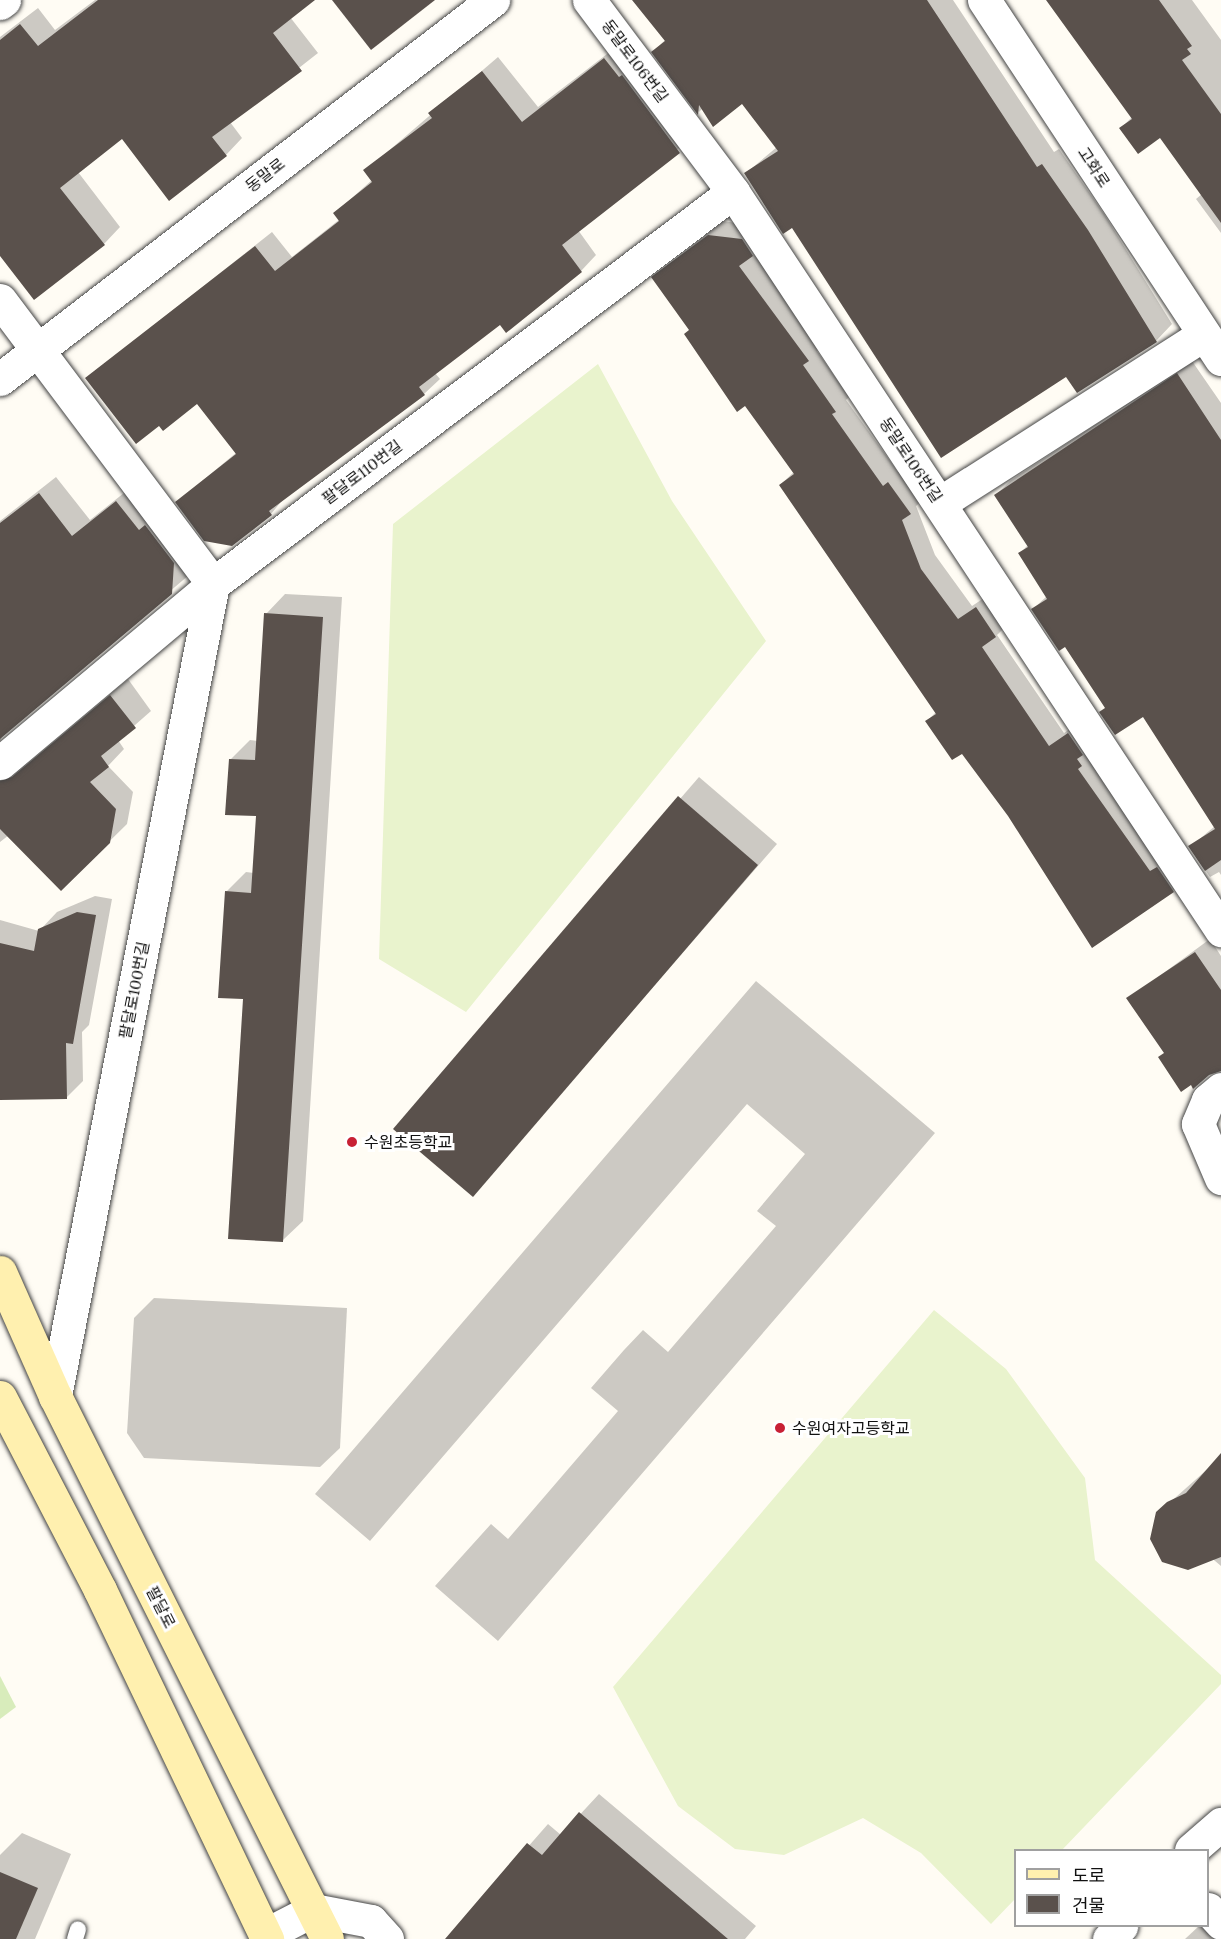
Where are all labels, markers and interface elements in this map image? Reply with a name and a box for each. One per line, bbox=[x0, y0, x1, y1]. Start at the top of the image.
street label: 동말로106번길 bbox=[598, 16, 672, 106]
street label: 고화로 bbox=[1074, 143, 1114, 191]
street label: 동말로 bbox=[242, 154, 288, 196]
street label: 동말로106번길 bbox=[875, 414, 947, 506]
street label: 팔달로110번길 bbox=[318, 436, 406, 508]
street label: 팔달로100번길 bbox=[115, 939, 153, 1041]
place label: 수원초등학교 bbox=[364, 1132, 452, 1152]
marker: 수원초등학교 bbox=[345, 1135, 359, 1149]
place label: 수원여자고등학교 bbox=[792, 1418, 910, 1438]
marker: 수원여자고등학교 bbox=[773, 1421, 787, 1435]
street label: 팔달로 bbox=[142, 1583, 180, 1631]
legend bbox=[1014, 1849, 1209, 1927]
text: 도로 bbox=[1072, 1864, 1105, 1887]
text: 건물 bbox=[1072, 1894, 1105, 1917]

